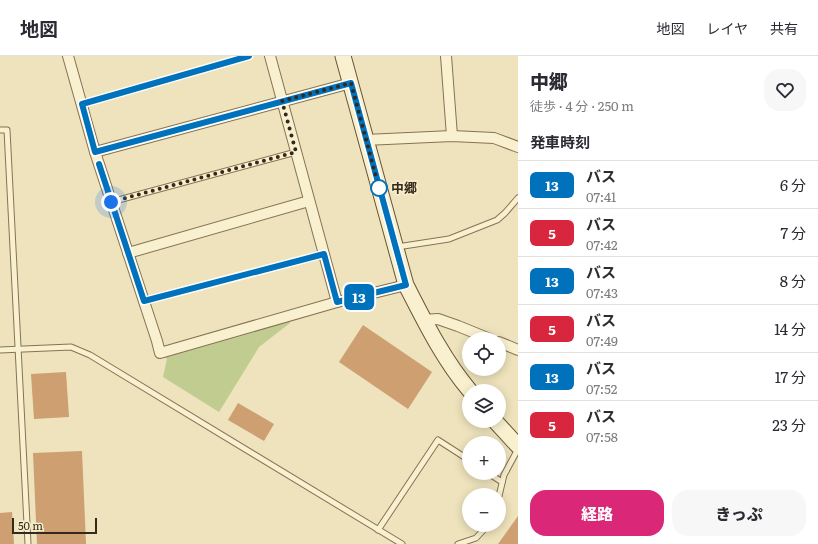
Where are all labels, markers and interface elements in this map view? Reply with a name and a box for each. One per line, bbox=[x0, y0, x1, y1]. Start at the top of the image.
text: 地図 bbox=[20, 14, 58, 42]
text: 地図 bbox=[656, 18, 684, 38]
text: レイヤ bbox=[706, 18, 748, 38]
text: 共有 bbox=[770, 18, 798, 38]
text: 中郷 bbox=[530, 67, 568, 95]
button: heart bbox=[764, 69, 806, 111]
text: 徒歩 · 4 分 · 250 m bbox=[530, 96, 634, 115]
text: 発車時刻 bbox=[530, 130, 590, 153]
text: バス bbox=[586, 164, 616, 187]
text: 6 分 bbox=[780, 173, 806, 196]
text: 13 bbox=[545, 175, 559, 195]
place label: 中郷 bbox=[391, 178, 417, 197]
marker: 中郷 bbox=[370, 179, 388, 197]
text: 07:41 bbox=[586, 187, 616, 206]
your location bbox=[101, 192, 121, 212]
text: バス bbox=[586, 212, 616, 235]
text: 7 分 bbox=[780, 221, 806, 244]
text: 5 bbox=[548, 223, 556, 243]
text: 07:42 bbox=[586, 235, 618, 254]
text: バス bbox=[586, 260, 616, 283]
text: 8 分 bbox=[780, 269, 806, 292]
text: 13 bbox=[545, 271, 559, 291]
text: 07:43 bbox=[586, 283, 618, 302]
line badge: 13 bbox=[341, 284, 377, 310]
text: 13 bbox=[352, 287, 366, 307]
text: バス bbox=[586, 308, 616, 331]
text: 14 分 bbox=[774, 317, 806, 340]
text: 5 bbox=[548, 319, 556, 339]
text: 07:49 bbox=[586, 331, 618, 350]
map controls bbox=[462, 332, 506, 532]
button: locate bbox=[462, 332, 506, 376]
text: バス bbox=[586, 356, 616, 379]
text: 17 分 bbox=[775, 365, 806, 388]
text: 13 bbox=[545, 367, 559, 387]
text: 07:52 bbox=[586, 379, 617, 398]
button: layers bbox=[462, 384, 506, 428]
text: バス bbox=[586, 404, 616, 427]
text: 23 分 bbox=[772, 413, 806, 436]
text: 5 bbox=[548, 415, 556, 435]
text: 07:58 bbox=[586, 427, 618, 446]
button: + bbox=[462, 436, 506, 480]
button: − bbox=[462, 488, 506, 532]
button: 経路 bbox=[530, 490, 664, 536]
button: きっぷ bbox=[672, 490, 806, 536]
scale bar bbox=[12, 516, 97, 535]
text: 50 m bbox=[18, 517, 43, 533]

